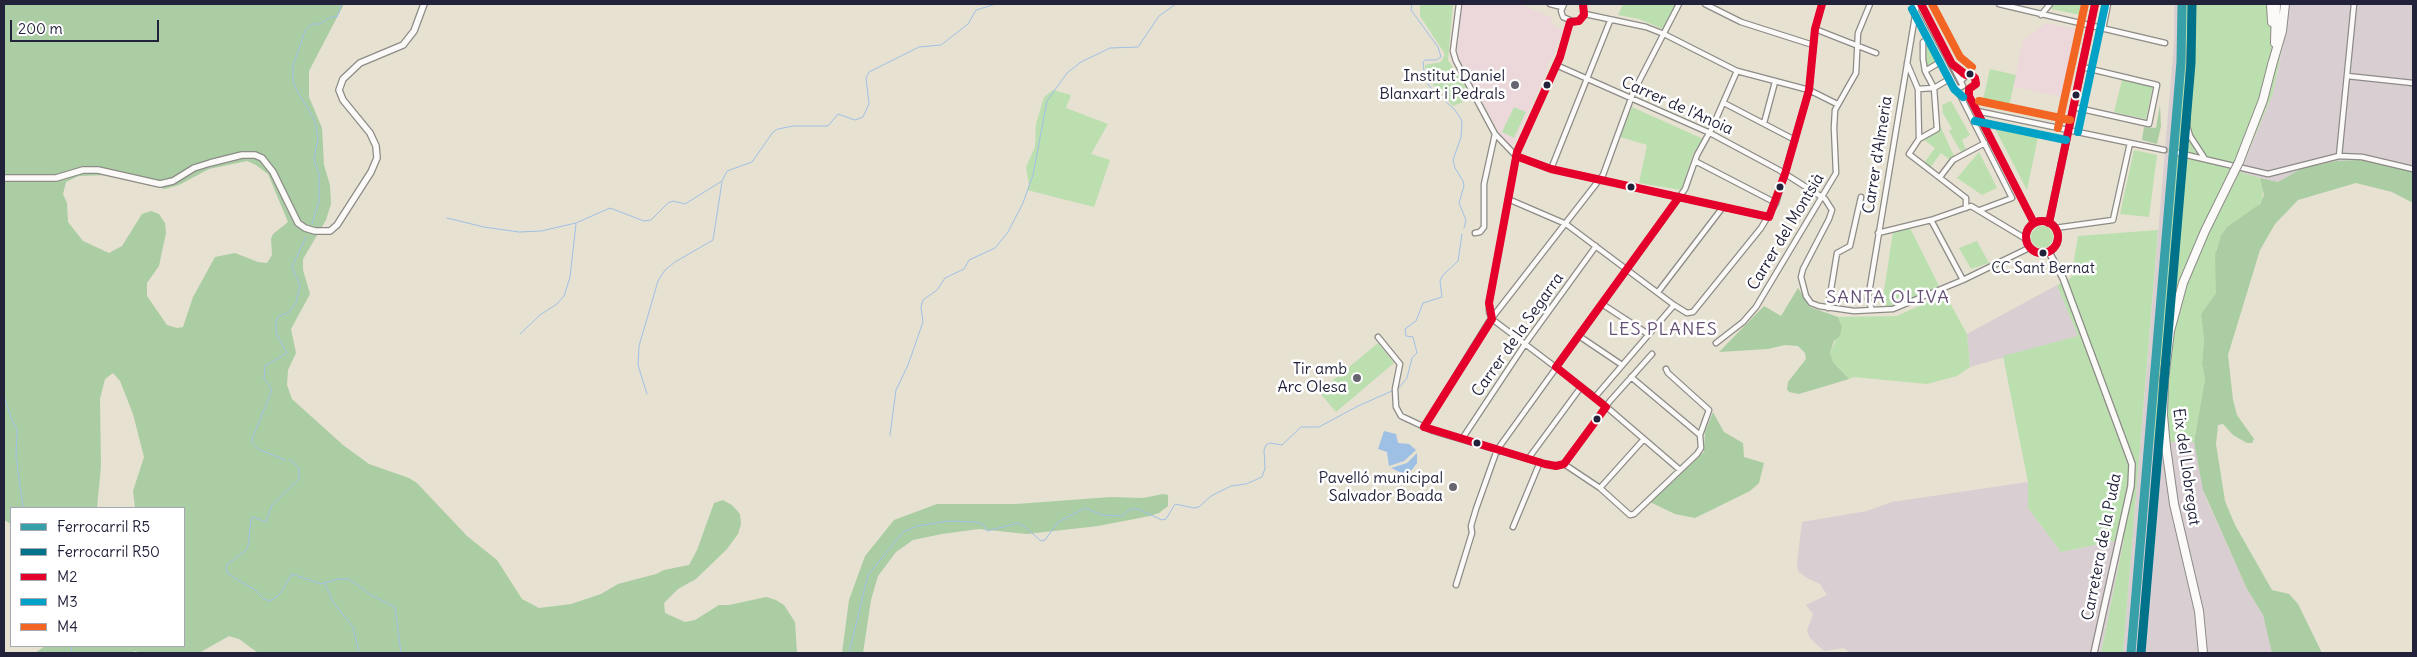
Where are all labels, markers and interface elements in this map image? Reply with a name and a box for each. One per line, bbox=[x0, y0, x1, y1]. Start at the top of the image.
scale bar bbox=[12, 10, 161, 42]
text: 200 m bbox=[18, 19, 63, 38]
place label: Institut Daniel Blanxart i Pedrals bbox=[1379, 66, 1505, 104]
unlabelled marker bbox=[1965, 69, 1975, 79]
street label: Carrer de l'Anoia bbox=[1618, 73, 1736, 139]
marker: Institut Daniel Blanxart i Pedrals bbox=[1509, 79, 1521, 91]
unlabelled marker bbox=[1542, 80, 1552, 90]
unlabelled marker bbox=[2071, 90, 2081, 100]
street label: Carrer d'Almeria bbox=[1859, 95, 1897, 215]
street label: Carrer del Montsià bbox=[1744, 170, 1828, 294]
unlabelled marker bbox=[1626, 182, 1636, 192]
unlabelled marker bbox=[1775, 182, 1785, 192]
marker: CC Sant Bernat bbox=[2038, 248, 2048, 258]
place label: CC Sant Bernat bbox=[1991, 260, 2095, 278]
street label: Carrer de la Segarra bbox=[1468, 269, 1568, 401]
district label: SANTA OLIVA bbox=[1825, 287, 1951, 309]
district label: LES PLANES bbox=[1607, 319, 1719, 341]
place label: Tir amb Arc Olesa bbox=[1277, 359, 1347, 397]
marker: Tir amb Arc Olesa bbox=[1351, 372, 1363, 384]
street label: Eix del Llobregat bbox=[2168, 407, 2204, 527]
unlabelled marker bbox=[1592, 414, 1602, 424]
unlabelled marker bbox=[1472, 438, 1482, 448]
place label: Pavelló municipal Salvador Boada bbox=[1319, 468, 1443, 506]
street label: Carretera de la Puda bbox=[2078, 472, 2126, 622]
marker: Pavelló municipal Salvador Boada bbox=[1447, 481, 1459, 493]
legend bbox=[10, 507, 185, 647]
text: Ferrocarril R5 bbox=[57, 517, 150, 536]
text: Ferrocarril R50 bbox=[57, 542, 160, 561]
text: M2 bbox=[57, 567, 77, 586]
text: M3 bbox=[57, 592, 78, 611]
text: M4 bbox=[57, 617, 78, 636]

